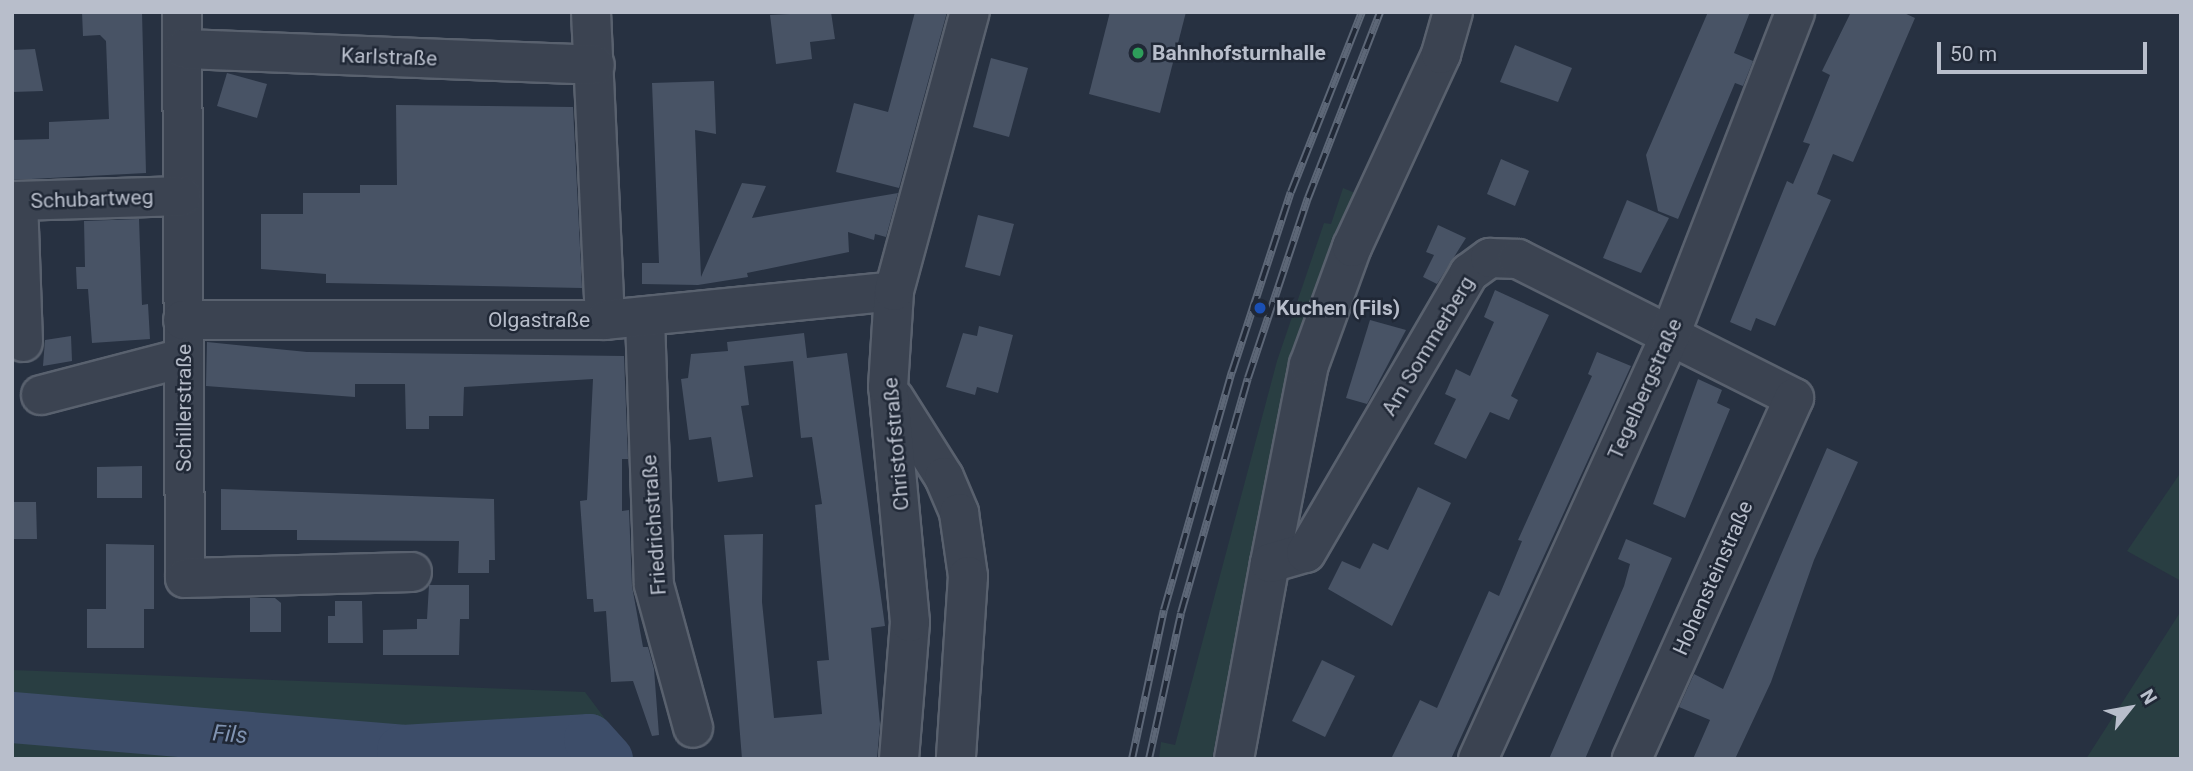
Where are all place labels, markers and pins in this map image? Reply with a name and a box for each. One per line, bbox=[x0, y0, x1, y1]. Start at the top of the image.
place label: Bahnhofsturnhalle bbox=[1152, 40, 1326, 66]
marker: Bahnhofsturnhalle bbox=[1130, 45, 1146, 61]
place label: Kuchen (Fils) bbox=[1276, 295, 1400, 321]
marker: Kuchen (Fils) bbox=[1250, 298, 1270, 318]

